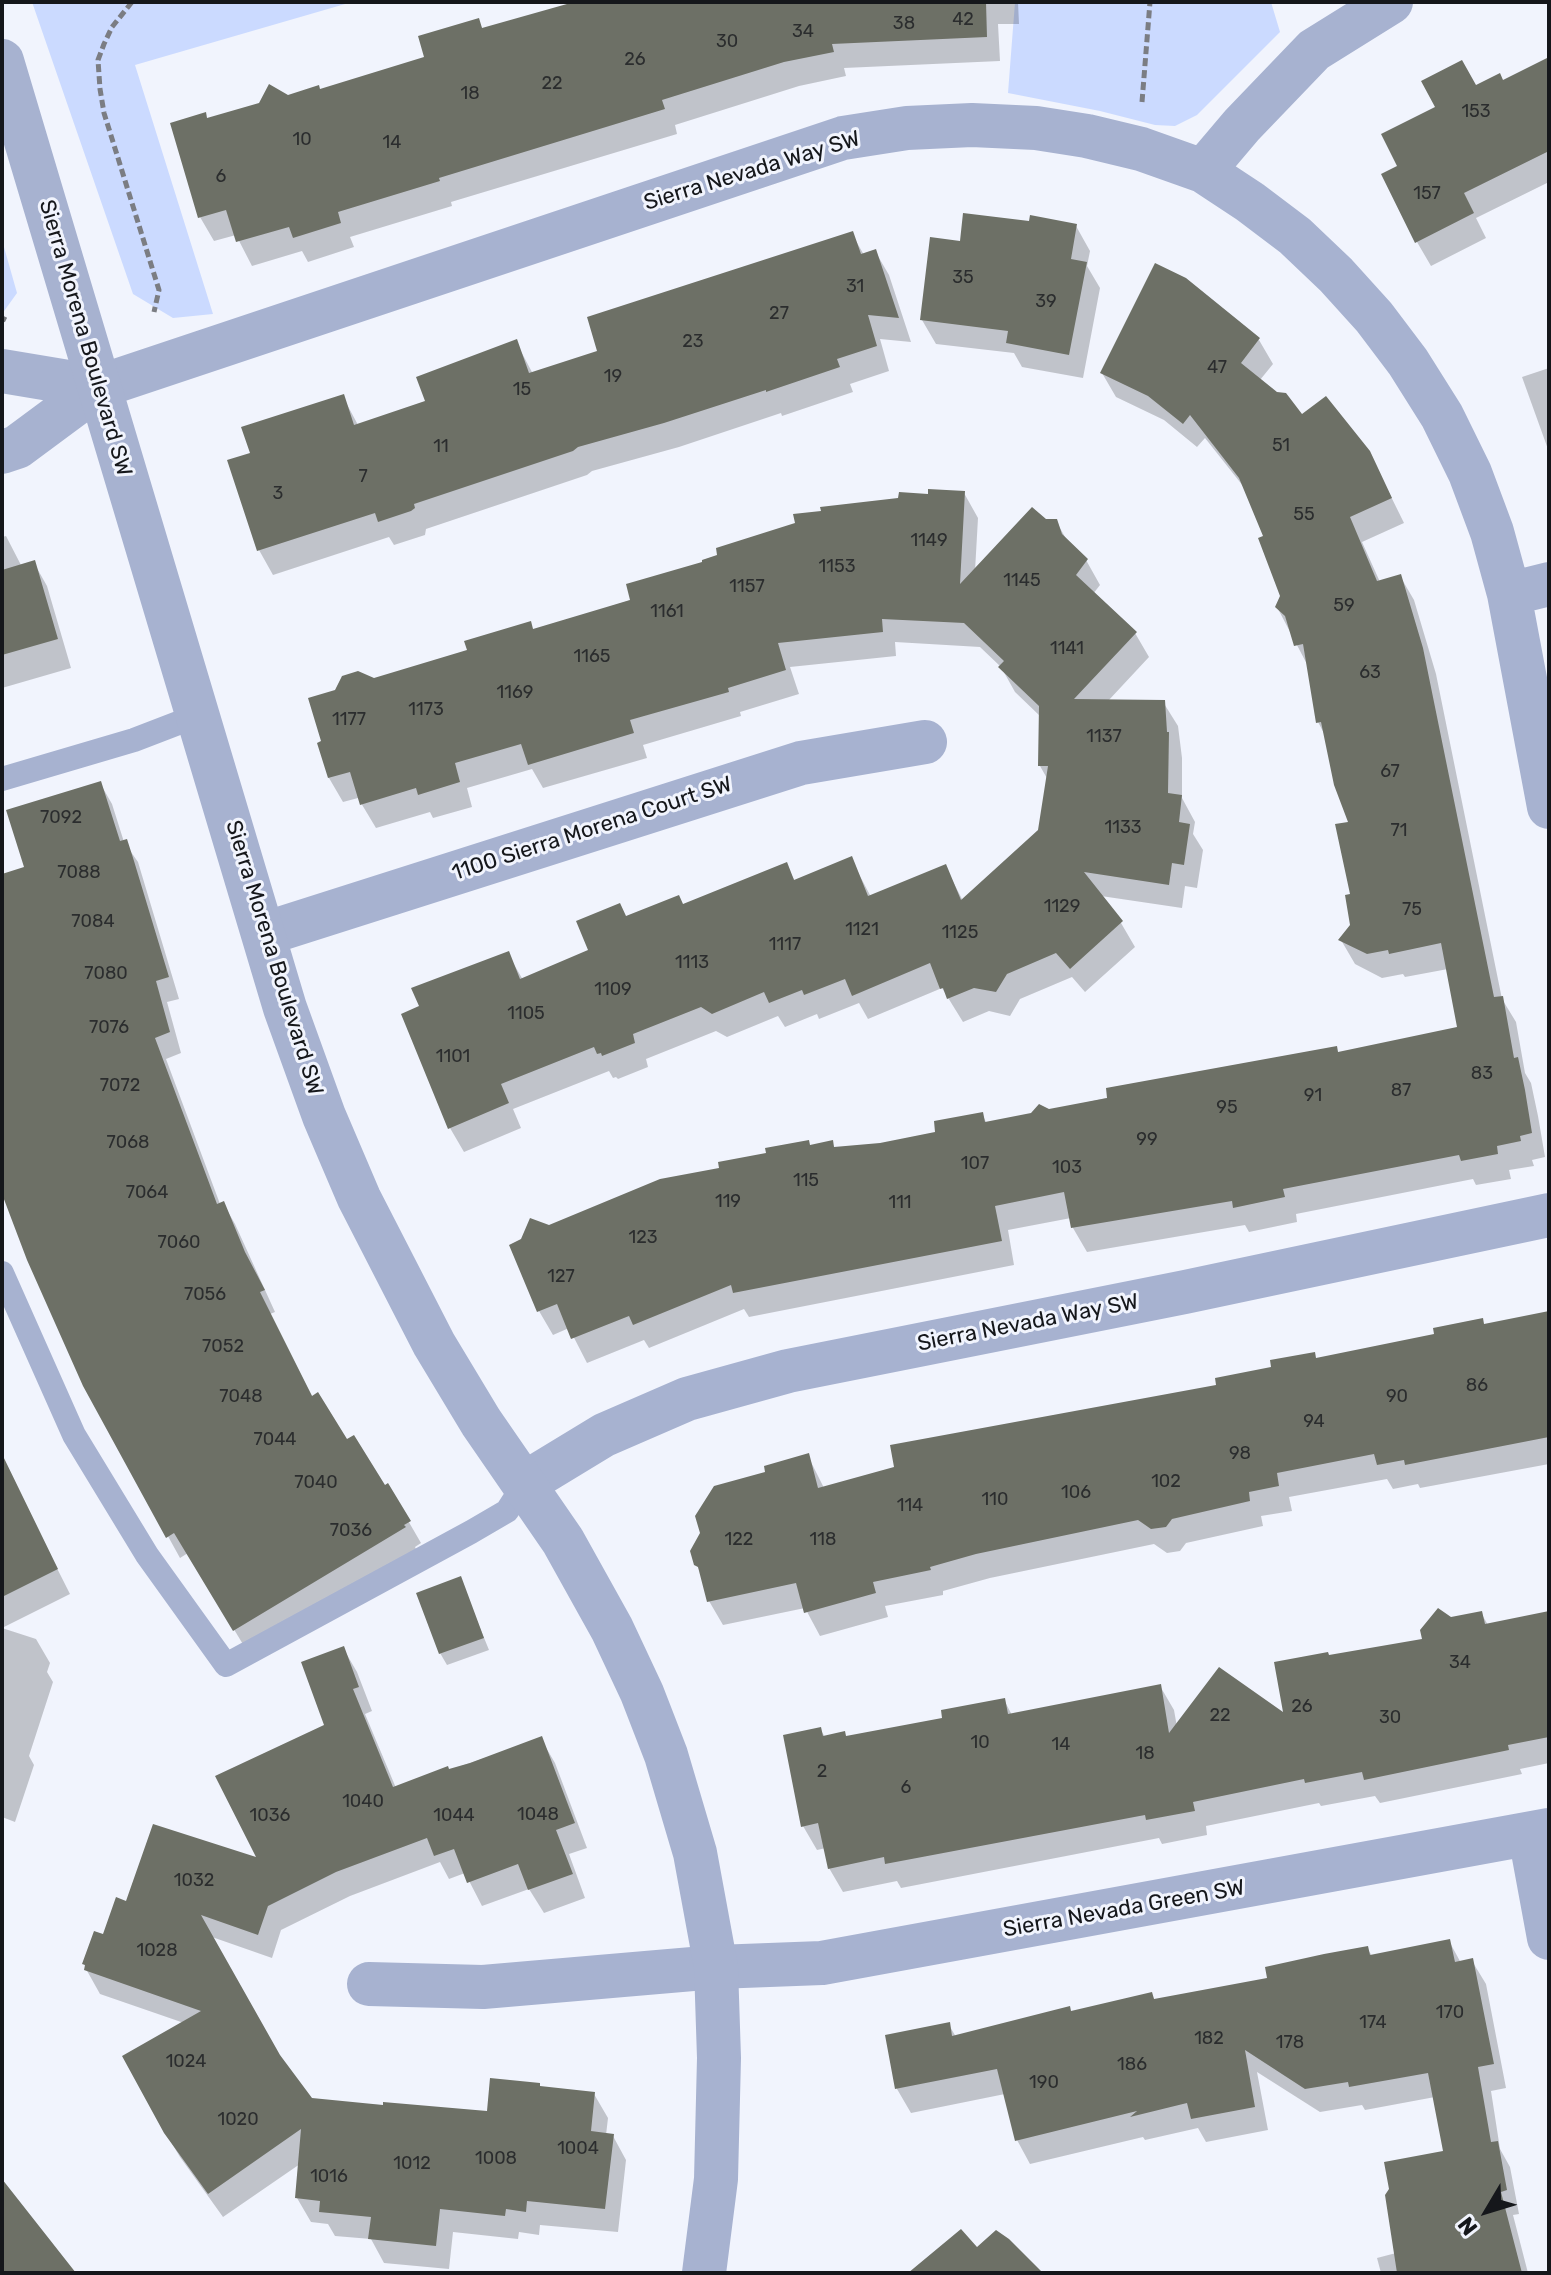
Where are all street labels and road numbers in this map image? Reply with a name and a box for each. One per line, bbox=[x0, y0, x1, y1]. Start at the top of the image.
street label: Sierra Nevada Way SW bbox=[641, 126, 863, 216]
street label: Sierra Morena Boulevard SW bbox=[33, 197, 137, 479]
street label: 1100 Sierra Morena Court SW bbox=[449, 771, 735, 887]
street label: Sierra Morena Boulevard SW bbox=[220, 817, 328, 1099]
street label: Sierra Nevada Way SW bbox=[915, 1289, 1141, 1357]
street label: Sierra Nevada Green SW bbox=[1001, 1875, 1247, 1943]

